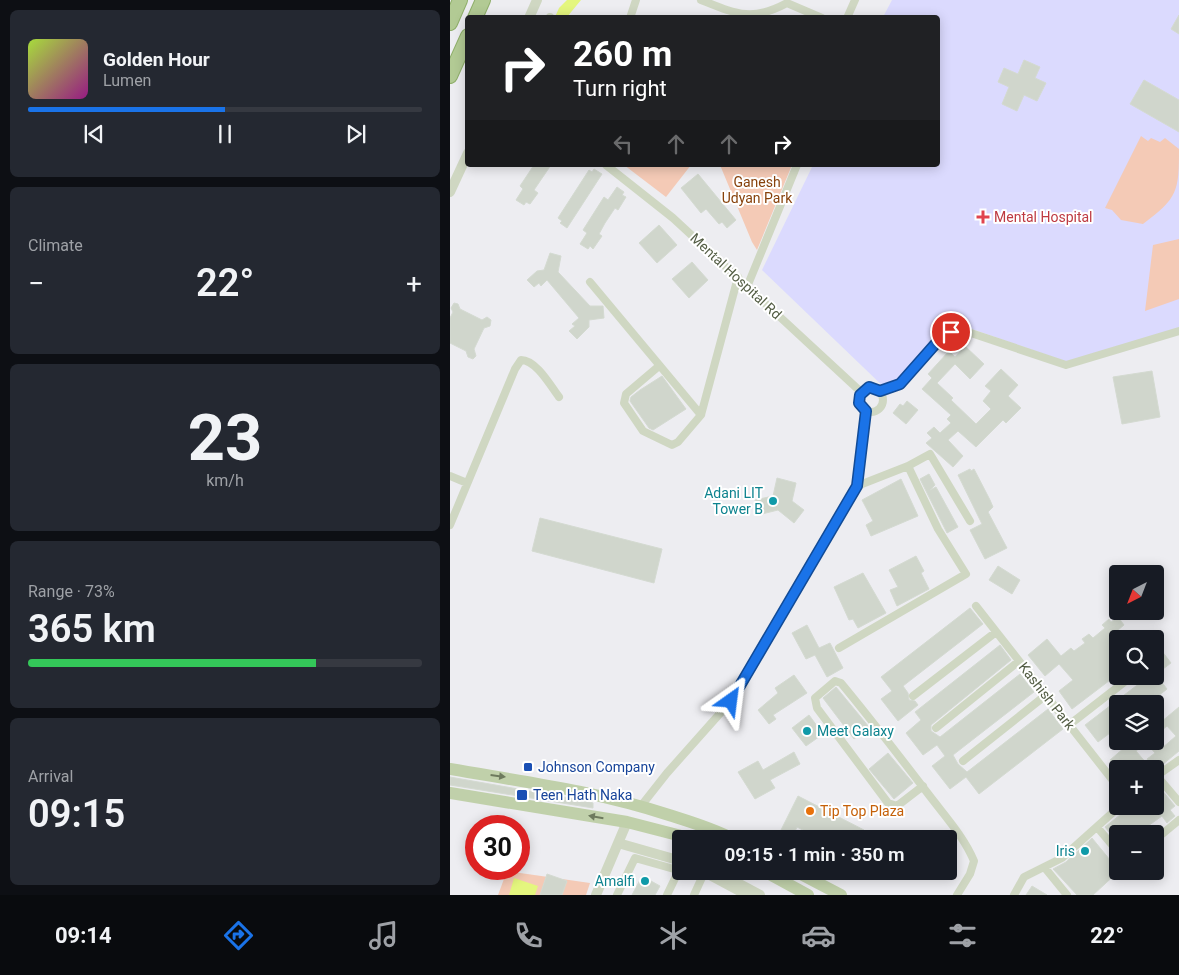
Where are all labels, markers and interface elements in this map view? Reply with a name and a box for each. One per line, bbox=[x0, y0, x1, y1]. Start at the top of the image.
text: 260 m bbox=[573, 34, 672, 75]
icon: right bbox=[490, 35, 555, 100]
text: Golden Hour bbox=[103, 48, 210, 71]
text: Lumen bbox=[103, 71, 151, 90]
text: Turn right bbox=[573, 76, 667, 101]
icon: previous bbox=[80, 120, 108, 148]
icon: pause bbox=[211, 120, 239, 148]
icon: next bbox=[342, 120, 370, 148]
icon: left bbox=[609, 130, 637, 158]
icon: ahead bbox=[662, 130, 690, 158]
icon: ahead bbox=[715, 130, 743, 158]
icon: right bbox=[768, 130, 796, 158]
park label: Ganesh Udyan Park bbox=[722, 174, 793, 206]
place label: Mental Hospital bbox=[994, 209, 1093, 225]
marker: Mental Hospital bbox=[976, 210, 990, 224]
street label: Mental Hospital Rd bbox=[687, 230, 785, 322]
text: Climate bbox=[28, 236, 83, 255]
text: 22° bbox=[196, 261, 254, 305]
text: − bbox=[28, 267, 44, 300]
text: + bbox=[406, 267, 422, 300]
pin bbox=[930, 311, 972, 353]
icon: arrive bbox=[937, 318, 965, 346]
text: 23 bbox=[188, 400, 262, 476]
text: km/h bbox=[206, 471, 244, 490]
place label: Adani LIT Tower B bbox=[704, 485, 764, 517]
marker: Adani LIT Tower B bbox=[767, 495, 779, 507]
north arrow bbox=[1109, 565, 1164, 620]
map controls bbox=[1109, 565, 1164, 880]
text: Range · 73% bbox=[28, 582, 115, 601]
text: 365 km bbox=[28, 607, 156, 651]
button: search bbox=[1109, 630, 1164, 685]
street label: Kashish Park bbox=[1016, 659, 1079, 734]
position arrow bbox=[704, 674, 756, 726]
button: layers bbox=[1109, 695, 1164, 750]
place label: Meet Galaxy bbox=[817, 723, 894, 739]
marker: Meet Galaxy bbox=[801, 725, 813, 737]
place label: Johnson Company bbox=[538, 759, 655, 775]
button: + bbox=[1109, 760, 1164, 815]
marker: Johnson Company bbox=[522, 761, 534, 773]
text: Arrival bbox=[28, 767, 73, 786]
one-way arrow bbox=[491, 772, 507, 780]
place label: Teen Hath Naka bbox=[533, 787, 632, 803]
marker: Teen Hath Naka bbox=[515, 788, 529, 802]
text: 09:15 bbox=[28, 792, 125, 836]
place label: Tip Top Plaza bbox=[820, 803, 904, 819]
marker: Tip Top Plaza bbox=[804, 805, 816, 817]
one-way arrow bbox=[587, 812, 603, 820]
speed limit sign: 30 bbox=[465, 815, 530, 880]
button: − bbox=[1109, 825, 1164, 880]
text: 09:15 · 1 min · 350 m bbox=[724, 843, 905, 866]
place label: Iris bbox=[1056, 843, 1075, 859]
marker: Iris bbox=[1079, 845, 1091, 857]
place label: Amalfi bbox=[595, 873, 635, 889]
marker: Amalfi bbox=[639, 875, 651, 887]
icon: directions bbox=[221, 918, 256, 953]
icon: music bbox=[366, 918, 401, 953]
icon: phone bbox=[511, 918, 546, 953]
icon: climate bbox=[656, 918, 691, 953]
icon: car bbox=[801, 918, 836, 953]
icon: filters bbox=[945, 918, 980, 953]
text: 09:14 bbox=[55, 923, 112, 948]
text: 22° bbox=[1090, 923, 1124, 948]

